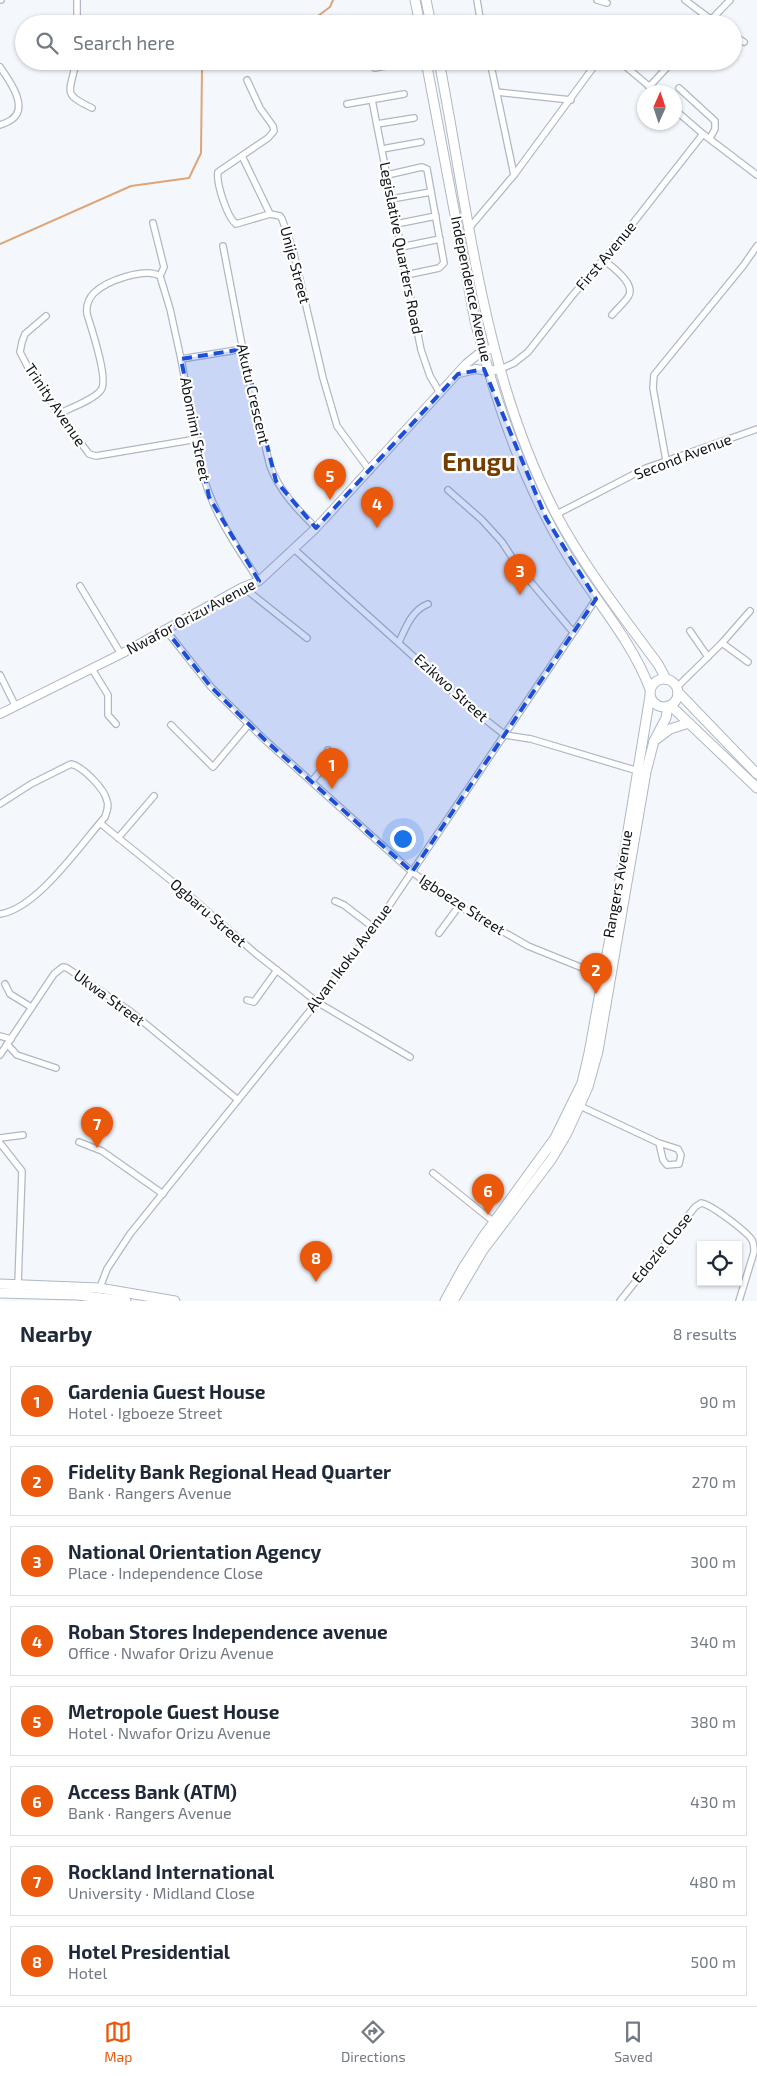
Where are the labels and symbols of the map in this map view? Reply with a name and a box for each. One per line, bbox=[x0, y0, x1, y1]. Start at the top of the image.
north arrow bbox=[637, 85, 682, 130]
street label: Legislative Quarters Road bbox=[375, 160, 428, 336]
street label: Independence Avenue bbox=[448, 214, 496, 363]
street label: First Avenue bbox=[571, 217, 639, 293]
street label: Unije Street bbox=[276, 224, 315, 306]
street label: Akutu Crescent bbox=[234, 342, 274, 446]
street label: Trinity Avenue bbox=[22, 360, 90, 449]
street label: Abomimi Street bbox=[177, 375, 215, 482]
street label: Second Avenue bbox=[631, 429, 734, 483]
district label: Enugu bbox=[442, 446, 516, 476]
pin: 5 bbox=[314, 459, 346, 500]
pin: 4 bbox=[361, 487, 393, 528]
pin: 3 bbox=[504, 554, 536, 595]
street label: Nwafor Orizu Avenue bbox=[123, 574, 258, 658]
street label: Ezikwo Street bbox=[411, 649, 493, 725]
pin: 1 bbox=[316, 748, 348, 789]
your location bbox=[390, 826, 416, 852]
street label: Rangers Avenue bbox=[599, 828, 635, 939]
street label: Igboeze Street bbox=[416, 870, 509, 939]
street label: Ogbaru Street bbox=[167, 874, 251, 950]
street label: Alvan Ikoku Avenue bbox=[302, 900, 395, 1015]
pin: 2 bbox=[580, 953, 612, 994]
street label: Ukwa Street bbox=[71, 965, 149, 1029]
pin: 7 bbox=[81, 1107, 113, 1148]
pin: 6 bbox=[472, 1174, 504, 1215]
street label: Edozie Close bbox=[627, 1208, 695, 1286]
pin: 8 bbox=[300, 1241, 332, 1282]

